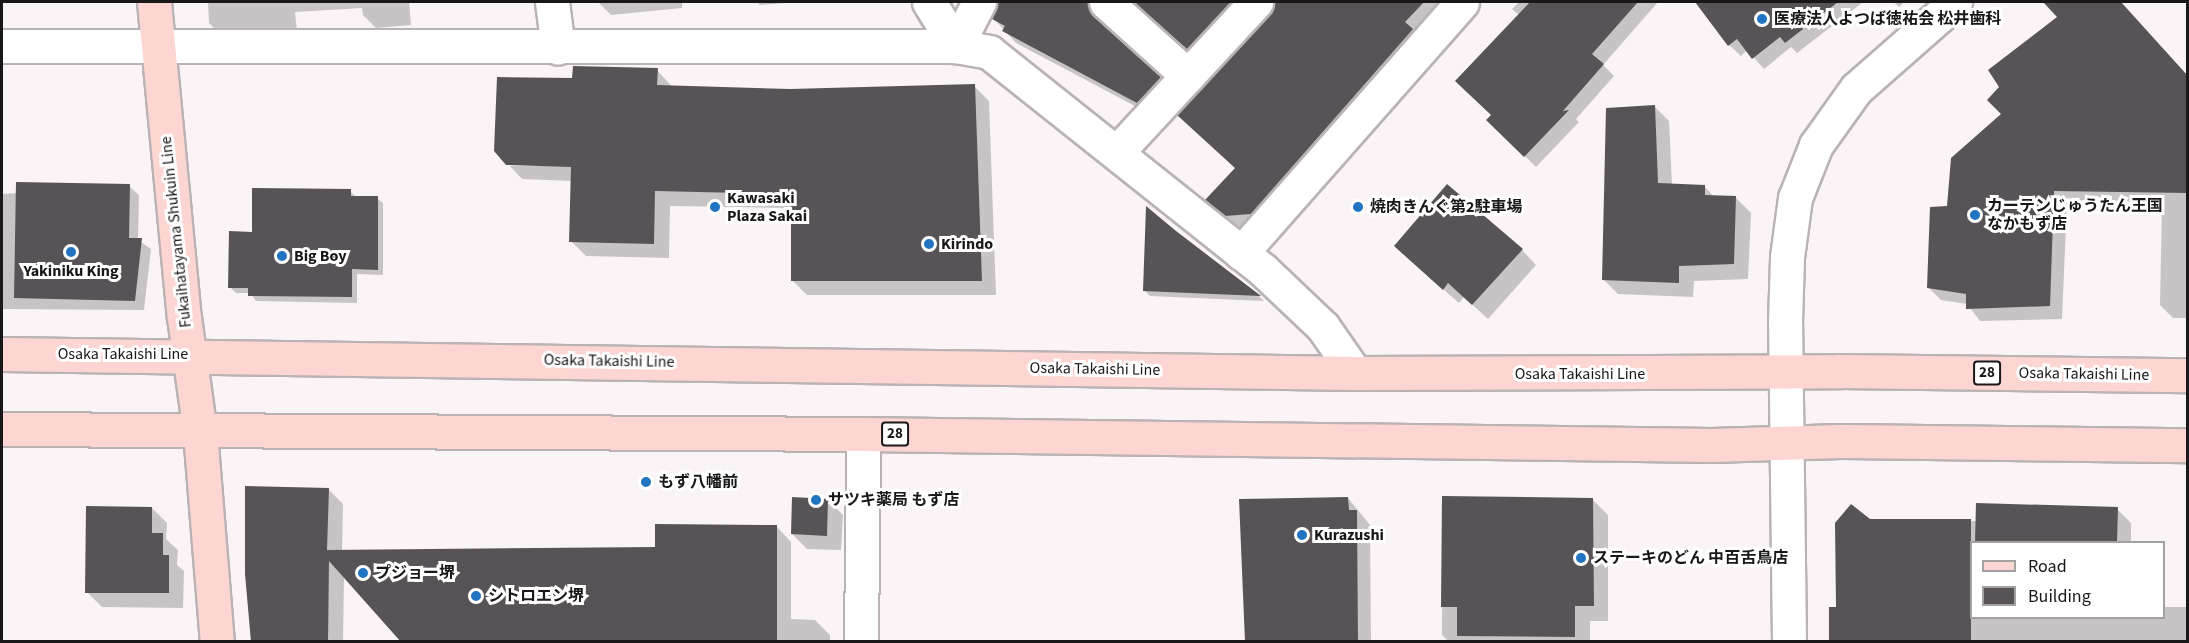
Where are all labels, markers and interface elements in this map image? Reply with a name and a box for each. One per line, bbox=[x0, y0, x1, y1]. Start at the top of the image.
place label: 医療法人よつば徳祐会 松井歯科 bbox=[1774, 9, 2001, 29]
marker: 医療法人よつば徳祐会 松井歯科 bbox=[1755, 12, 1769, 26]
street label: Fukaihatayama Shukuin Line bbox=[156, 135, 196, 329]
place label: Kawasaki Plaza Sakai bbox=[727, 188, 807, 226]
place label: カーテンじゅうたん王国 なかもず店 bbox=[1987, 196, 2163, 234]
place label: 焼肉きんぐ第2駐車場 bbox=[1370, 197, 1522, 217]
marker: Kawasaki Plaza Sakai bbox=[708, 200, 722, 214]
marker: 焼肉きんぐ第2駐車場 bbox=[1351, 200, 1365, 214]
marker: カーテンじゅうたん王国 なかもず店 bbox=[1968, 208, 1982, 222]
place label: Kirindo bbox=[941, 234, 993, 254]
marker: Kirindo bbox=[922, 237, 936, 251]
marker: Yakiniku King bbox=[64, 245, 78, 259]
place label: Big Boy bbox=[294, 246, 347, 266]
marker: Big Boy bbox=[275, 249, 289, 263]
place label: Yakiniku King bbox=[23, 261, 119, 281]
street label: Osaka Takaishi Line bbox=[58, 344, 188, 364]
street label: Osaka Takaishi Line bbox=[544, 350, 674, 372]
street label: Osaka Takaishi Line bbox=[1030, 358, 1160, 380]
road number: 28 bbox=[1972, 361, 2002, 385]
street label: Osaka Takaishi Line bbox=[2019, 363, 2149, 385]
street label: Osaka Takaishi Line bbox=[1515, 364, 1645, 384]
road number: 28 bbox=[880, 422, 910, 446]
place label: もず八幡前 bbox=[658, 472, 738, 492]
marker: もず八幡前 bbox=[639, 475, 653, 489]
place label: サツキ薬局 もず店 bbox=[828, 490, 959, 510]
marker: サツキ薬局 もず店 bbox=[809, 493, 823, 507]
place label: Kurazushi bbox=[1314, 525, 1384, 545]
marker: Kurazushi bbox=[1295, 528, 1309, 542]
legend bbox=[1970, 541, 2165, 619]
place label: ステーキのどん 中百舌鳥店 bbox=[1593, 548, 1788, 568]
marker: ステーキのどん 中百舌鳥店 bbox=[1574, 551, 1588, 565]
text: Road bbox=[2028, 554, 2067, 579]
place label: プジョー堺 bbox=[375, 563, 455, 583]
marker: プジョー堺 bbox=[356, 566, 370, 580]
text: Building bbox=[2028, 584, 2091, 609]
place label: シトロエン堺 bbox=[488, 586, 584, 606]
marker: シトロエン堺 bbox=[469, 589, 483, 603]

